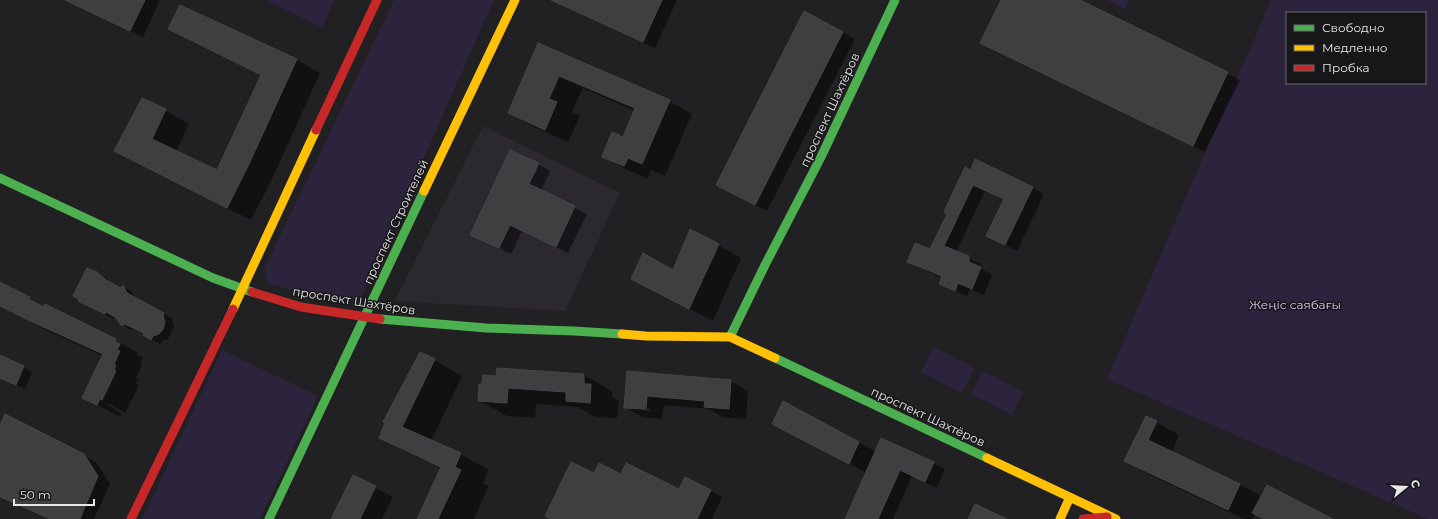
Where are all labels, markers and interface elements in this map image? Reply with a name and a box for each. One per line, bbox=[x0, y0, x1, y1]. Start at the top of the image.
legend bbox=[1286, 12, 1426, 84]
text: Свободно bbox=[1322, 20, 1385, 35]
text: Медленно bbox=[1322, 40, 1388, 55]
street label: проспект Шахтёров bbox=[797, 50, 863, 169]
text: Пробка bbox=[1322, 60, 1370, 75]
street label: проспект Строителей bbox=[360, 157, 431, 287]
street label: проспект Шахтёров bbox=[292, 283, 417, 318]
park label: Жеңіс саябағы bbox=[1249, 297, 1341, 312]
street label: проспект Шахтёров bbox=[869, 384, 988, 450]
north arrow bbox=[1386, 467, 1426, 507]
text: С bbox=[1408, 478, 1423, 490]
scale bar bbox=[14, 481, 94, 507]
text: 50 m bbox=[20, 487, 51, 502]

